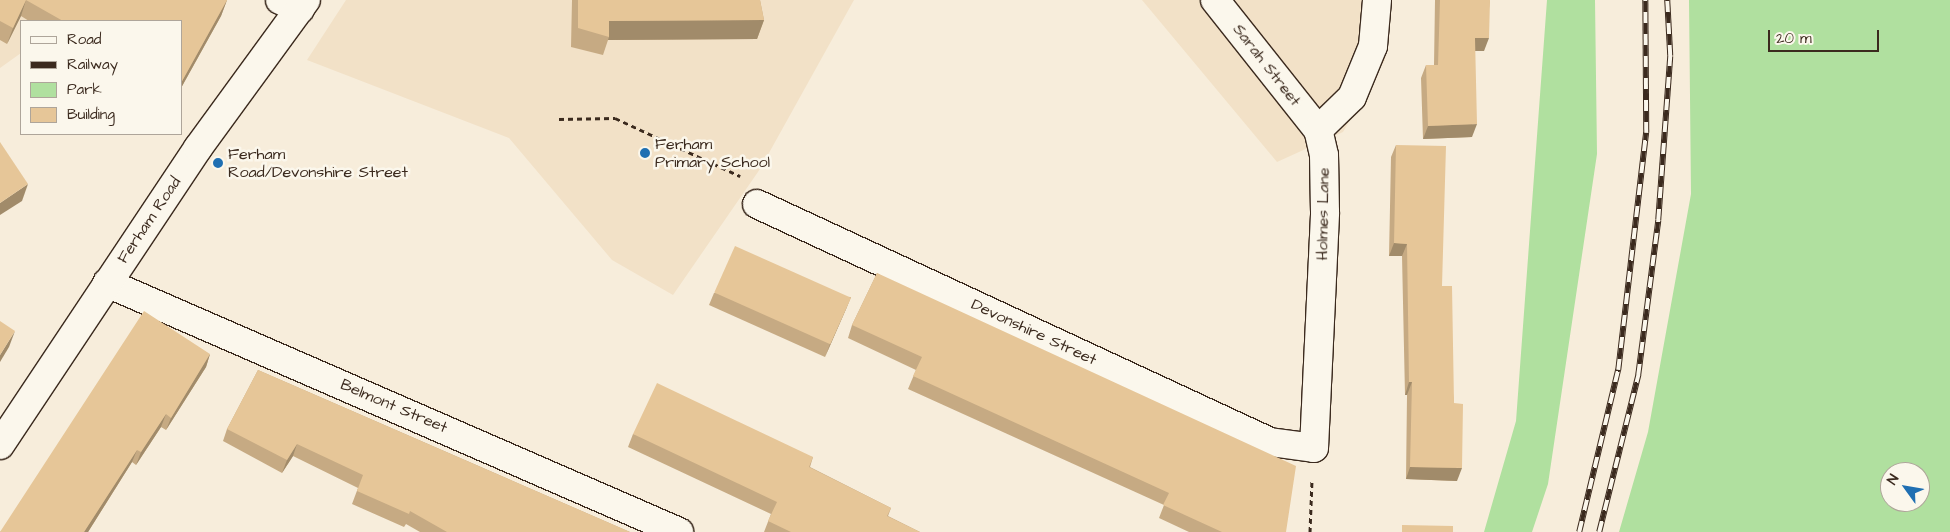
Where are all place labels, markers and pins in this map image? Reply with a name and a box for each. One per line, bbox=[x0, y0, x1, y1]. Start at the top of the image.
place label: Ferham Primary School bbox=[655, 134, 770, 172]
place label: Ferham Road/Devonshire Street bbox=[228, 144, 408, 182]
marker: Ferham Primary School bbox=[639, 147, 651, 159]
marker: Ferham Road/Devonshire Street bbox=[212, 157, 224, 169]

